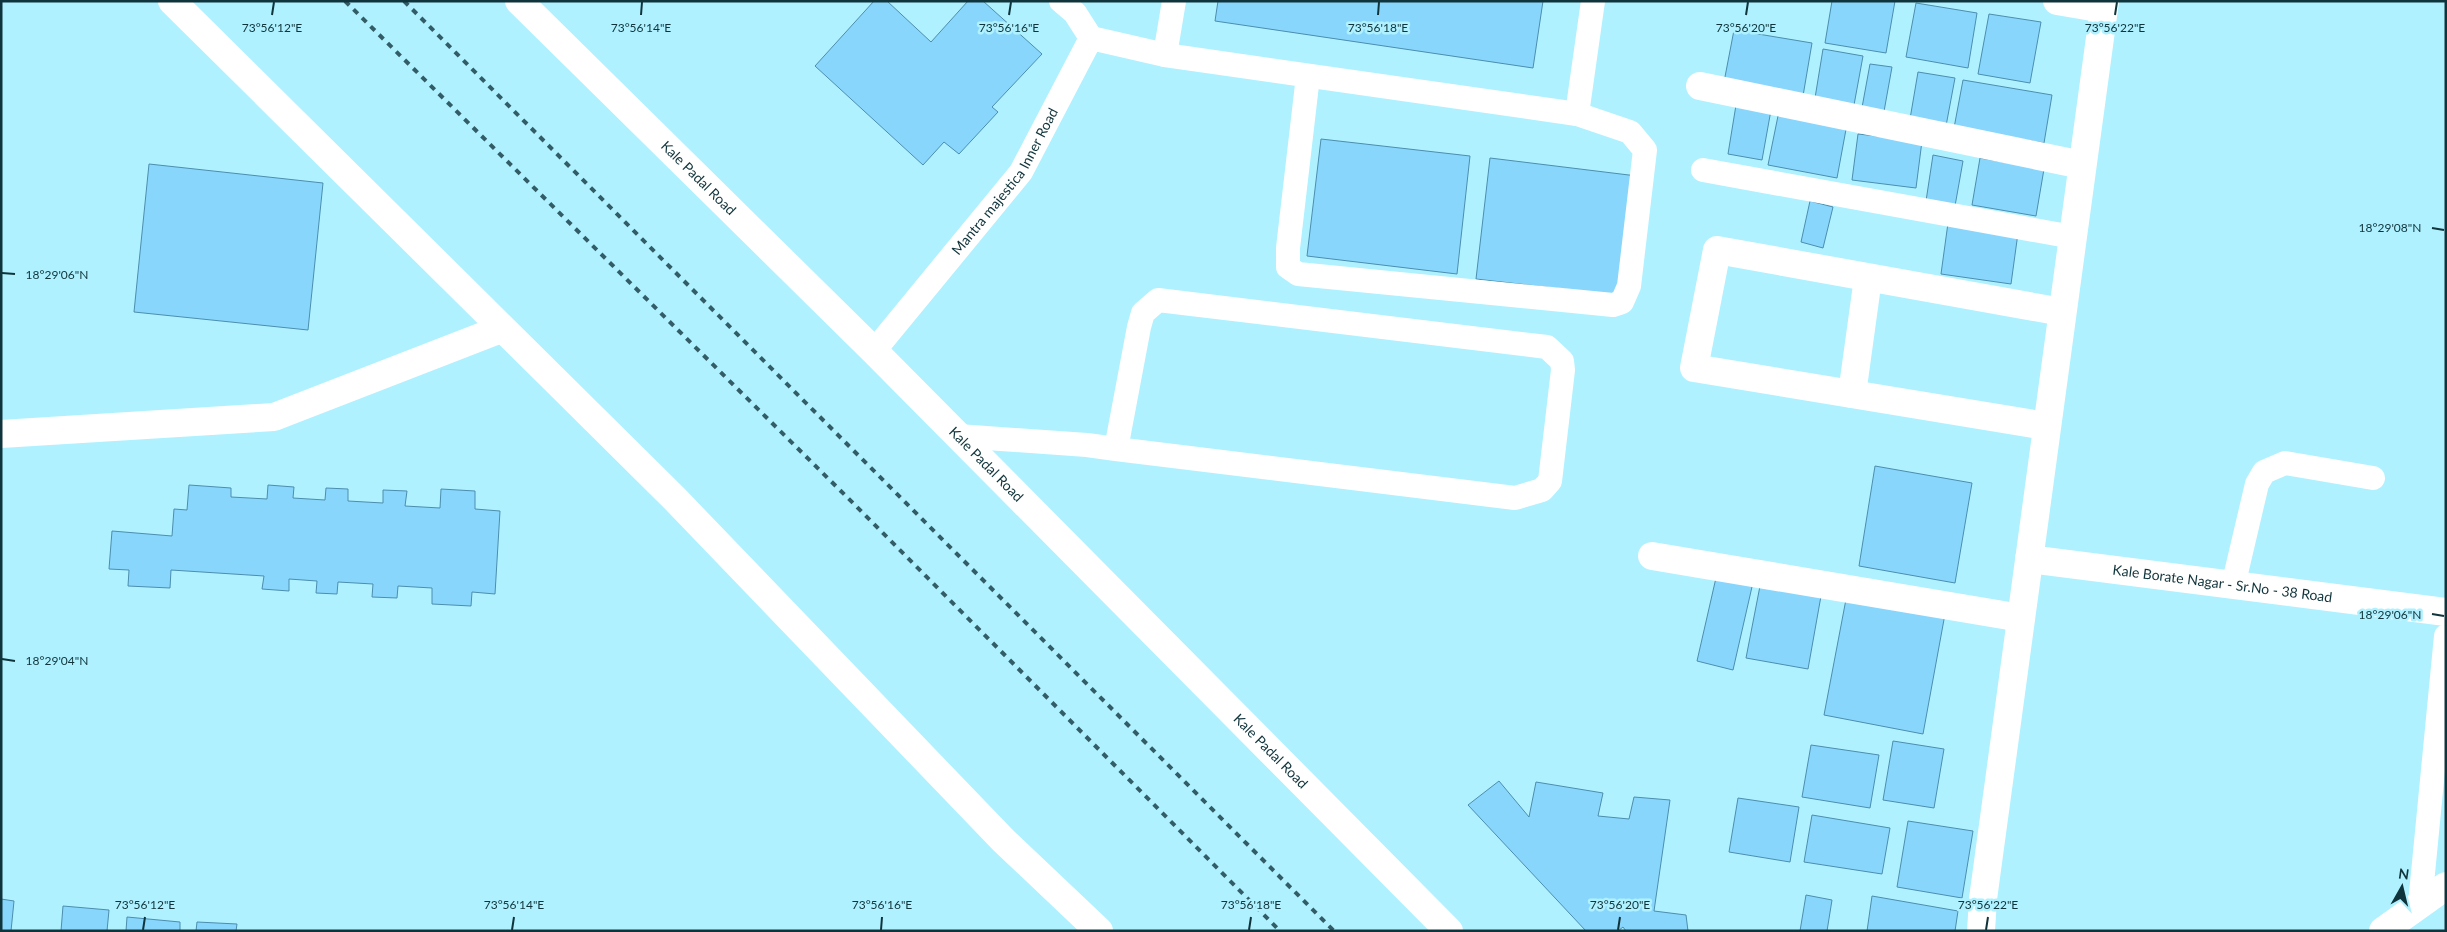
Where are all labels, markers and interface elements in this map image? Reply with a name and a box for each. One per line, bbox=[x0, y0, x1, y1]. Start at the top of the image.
text: 73°56'12"E bbox=[242, 20, 302, 35]
text: 73°56'14"E bbox=[611, 20, 671, 35]
text: 73°56'16"E bbox=[979, 20, 1039, 35]
text: 73°56'18"E bbox=[1348, 20, 1408, 35]
text: 73°56'20"E bbox=[1716, 20, 1776, 35]
text: 73°56'22"E bbox=[2085, 20, 2145, 35]
street label: Mantra majestica Inner Road bbox=[948, 105, 1061, 258]
street label: Kale Padal Road bbox=[658, 137, 740, 218]
text: 18°29'08"N bbox=[2359, 220, 2421, 235]
text: 18°29'06"N bbox=[26, 267, 88, 282]
street label: Kale Padal Road bbox=[946, 423, 1027, 505]
street label: Kale Borate Nagar - Sr.No - 38 Road bbox=[2112, 561, 2333, 605]
text: 18°29'06"N bbox=[2359, 607, 2421, 622]
text: 18°29'04"N bbox=[26, 653, 88, 668]
street label: Kale Padal Road bbox=[1230, 710, 1312, 792]
north arrow bbox=[2377, 862, 2427, 912]
text: N bbox=[2397, 864, 2410, 883]
text: 73°56'12"E bbox=[115, 897, 175, 912]
text: 73°56'14"E bbox=[484, 897, 544, 912]
text: 73°56'16"E bbox=[852, 897, 912, 912]
text: 73°56'18"E bbox=[1221, 897, 1281, 912]
text: 73°56'20"E bbox=[1590, 897, 1650, 912]
text: 73°56'22"E bbox=[1958, 897, 2018, 912]

